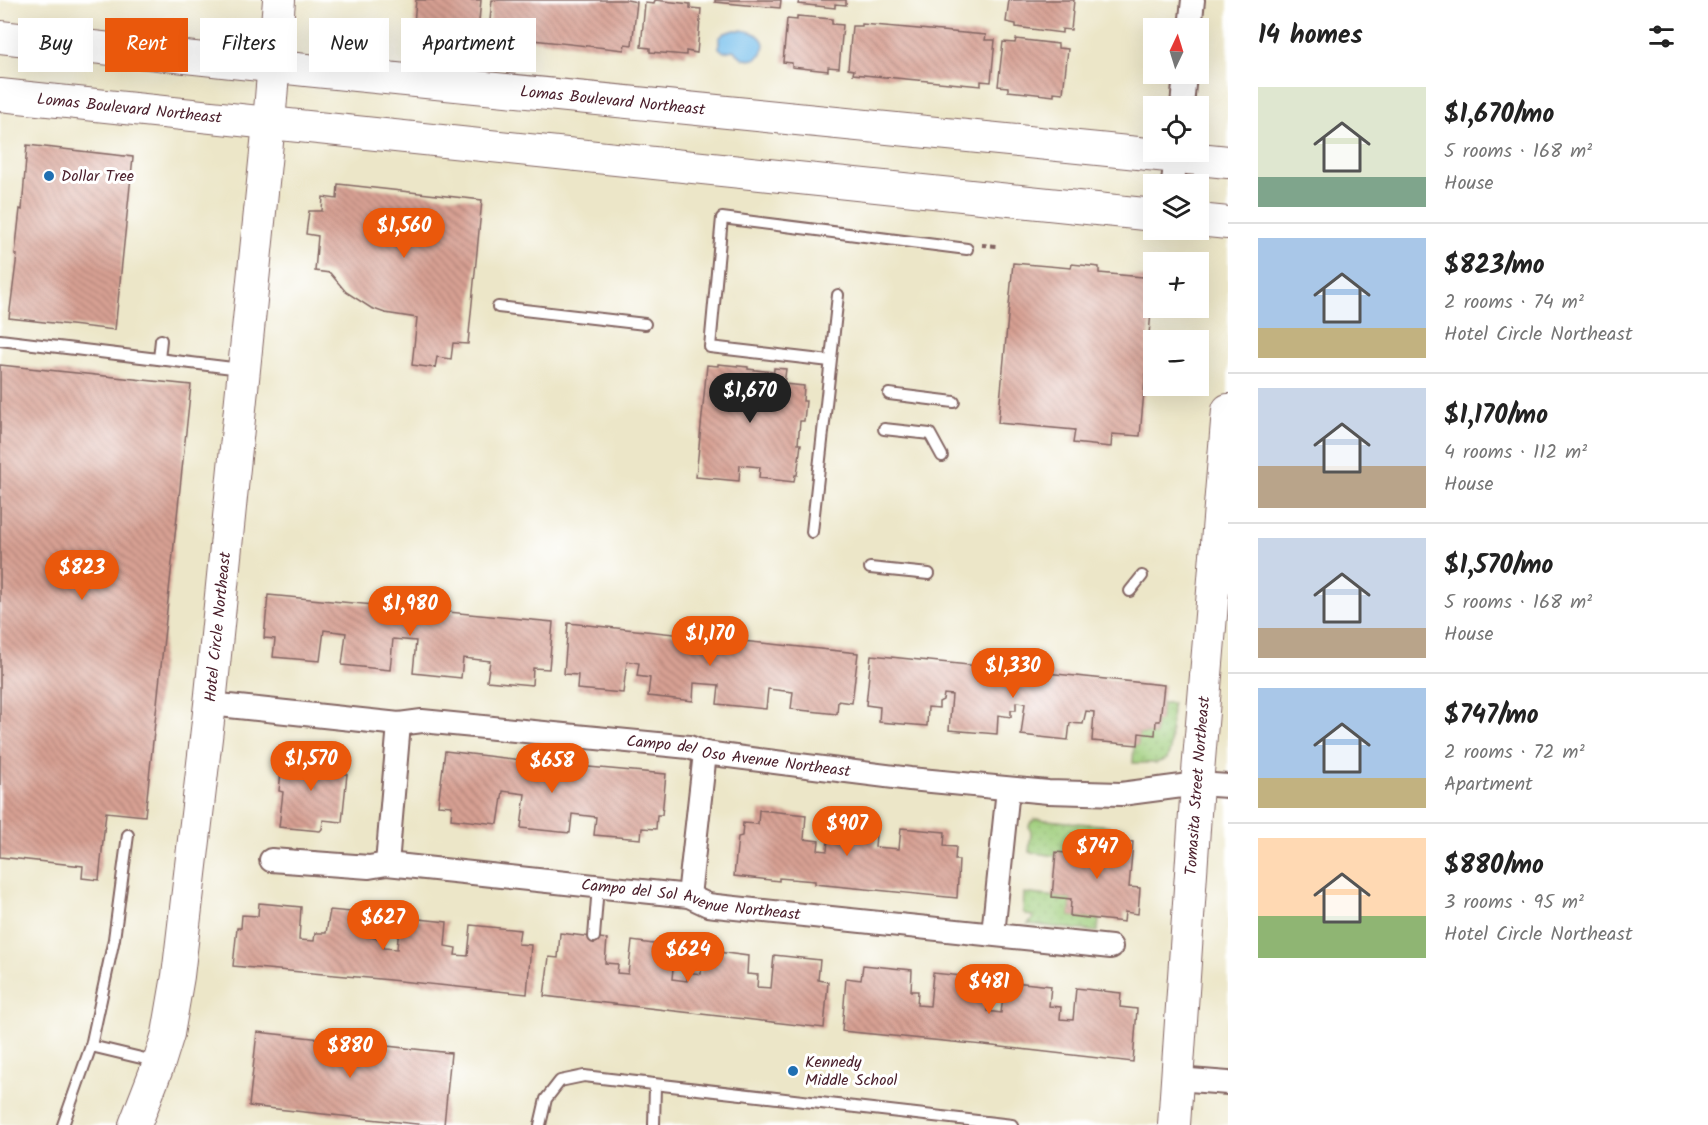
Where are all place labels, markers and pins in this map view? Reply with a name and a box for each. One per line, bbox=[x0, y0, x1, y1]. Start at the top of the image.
place label: Dollar Tree bbox=[61, 164, 134, 189]
marker: Dollar Tree bbox=[42, 169, 56, 183]
pin: $1,560 bbox=[355, 208, 453, 259]
pin: $1,670 bbox=[701, 373, 799, 424]
pin: $823 bbox=[46, 550, 118, 601]
pin: $1,980 bbox=[361, 586, 459, 637]
pin: $1,170 bbox=[661, 616, 759, 667]
pin: $1,330 bbox=[964, 648, 1062, 699]
pin: $1,570 bbox=[262, 741, 360, 792]
pin: $658 bbox=[516, 743, 588, 794]
pin: $907 bbox=[811, 806, 883, 857]
pin: $747 bbox=[1061, 829, 1133, 880]
pin: $627 bbox=[347, 900, 419, 951]
pin: $624 bbox=[652, 932, 724, 983]
pin: $481 bbox=[953, 964, 1025, 1015]
pin: $880 bbox=[314, 1028, 386, 1079]
place label: Kennedy Middle School bbox=[805, 1050, 898, 1093]
marker: Kennedy Middle School bbox=[786, 1064, 800, 1078]

